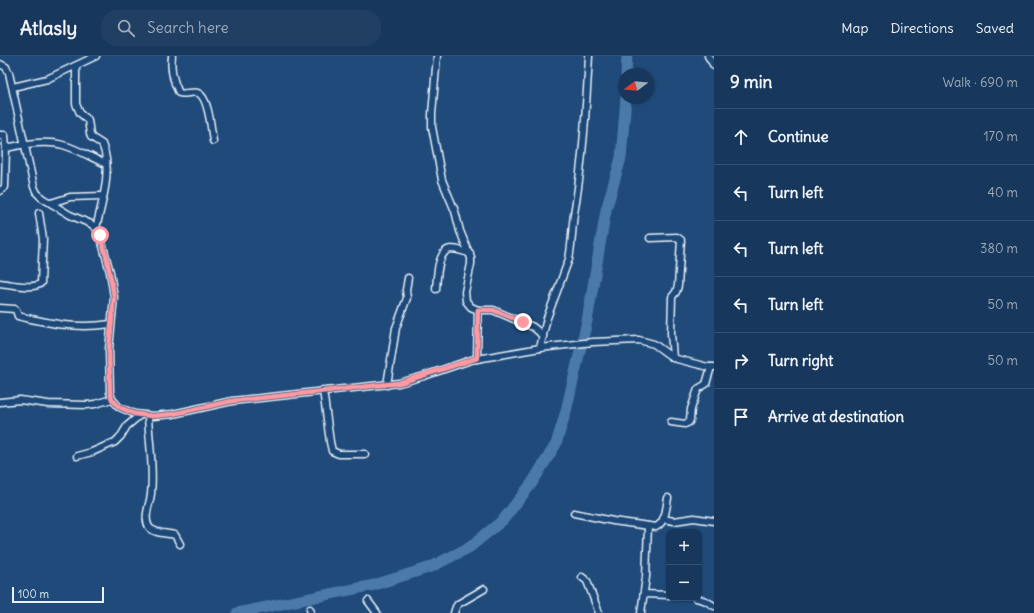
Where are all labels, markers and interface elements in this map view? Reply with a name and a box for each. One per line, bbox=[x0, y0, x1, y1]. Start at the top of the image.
search box bbox=[101, 10, 381, 46]
text: Atlasly bbox=[20, 16, 77, 40]
icon: search bbox=[115, 17, 137, 39]
text: Search here bbox=[147, 18, 229, 37]
text: Map bbox=[841, 19, 868, 37]
text: Directions bbox=[890, 19, 954, 37]
text: Saved bbox=[976, 19, 1014, 37]
north arrow bbox=[618, 68, 654, 104]
text: 9 min bbox=[730, 71, 772, 93]
text: Walk · 690 m bbox=[943, 74, 1018, 91]
icon: ahead bbox=[730, 126, 752, 148]
text: Continue bbox=[768, 127, 829, 146]
text: 170 m bbox=[983, 128, 1018, 145]
icon: left bbox=[730, 182, 752, 204]
text: Turn left bbox=[768, 183, 823, 202]
text: 40 m bbox=[987, 184, 1018, 201]
route start bbox=[91, 226, 109, 244]
icon: left bbox=[730, 238, 752, 260]
text: Turn left bbox=[768, 239, 823, 258]
text: 380 m bbox=[980, 240, 1018, 257]
icon: left bbox=[730, 294, 752, 316]
text: Turn left bbox=[768, 295, 823, 314]
text: 50 m bbox=[987, 296, 1018, 313]
route end bbox=[514, 313, 532, 331]
icon: right bbox=[730, 350, 752, 372]
text: Turn right bbox=[768, 351, 833, 370]
text: 50 m bbox=[987, 352, 1018, 369]
icon: arrive bbox=[730, 406, 752, 428]
text: Arrive at destination bbox=[768, 407, 904, 426]
map controls bbox=[666, 529, 702, 601]
button: + bbox=[666, 529, 702, 565]
button: − bbox=[666, 565, 702, 601]
scale bar bbox=[12, 585, 104, 604]
text: 100 m bbox=[18, 587, 49, 601]

